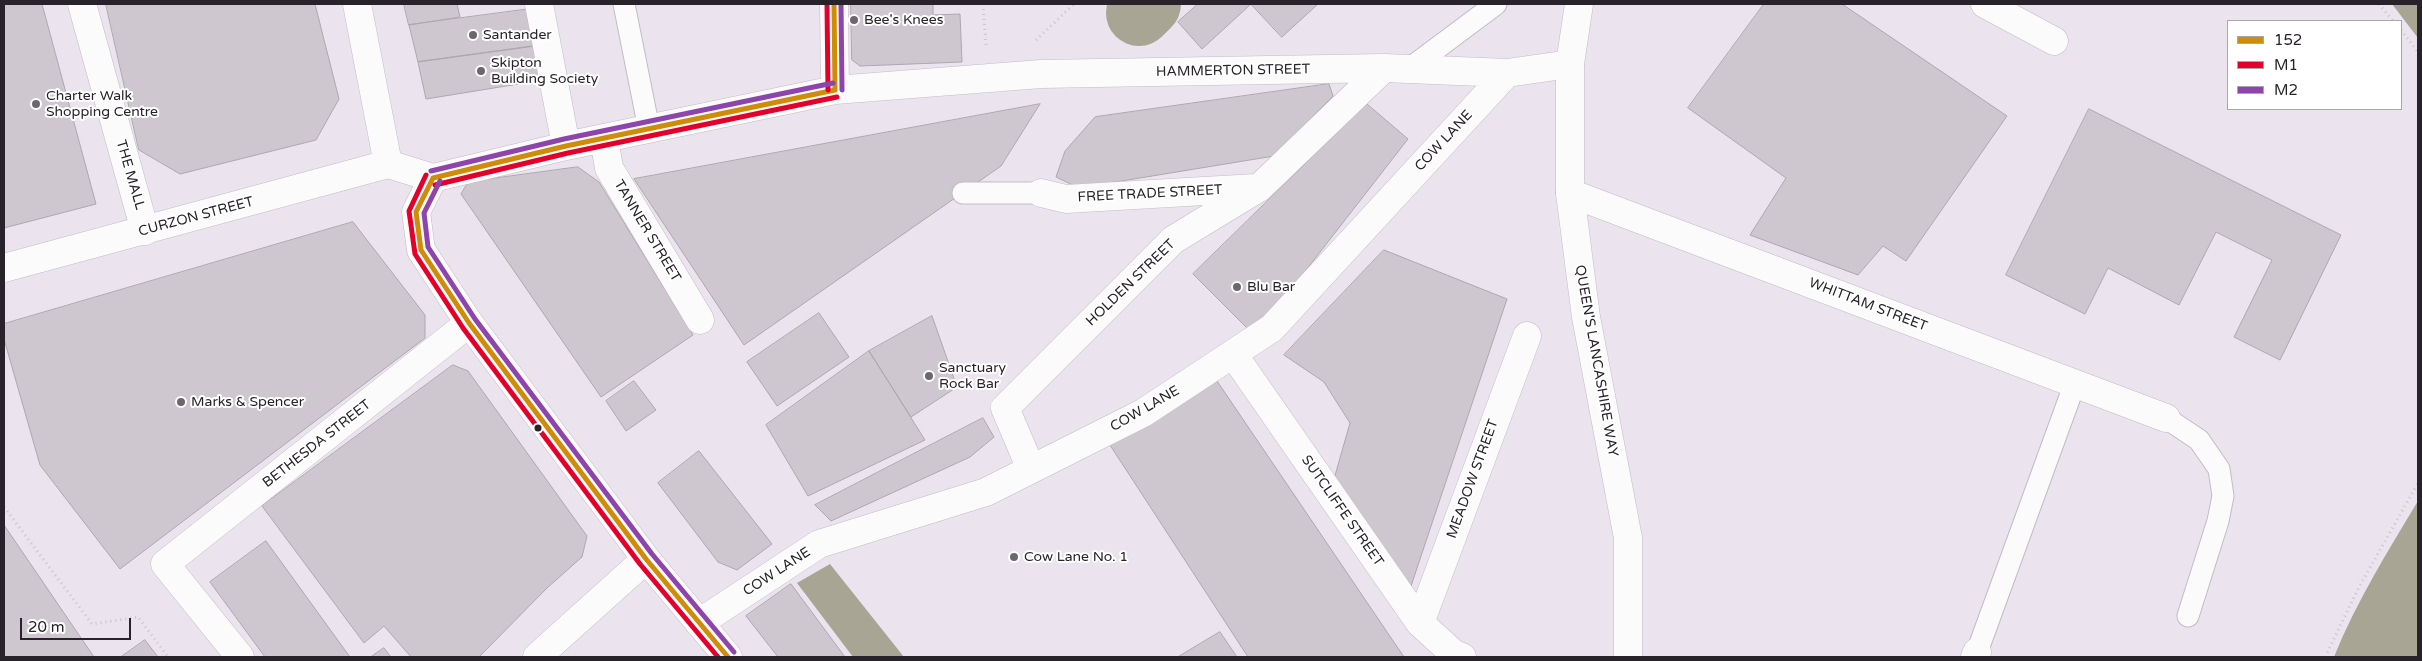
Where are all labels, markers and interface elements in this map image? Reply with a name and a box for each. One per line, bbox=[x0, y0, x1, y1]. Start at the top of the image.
place label: Bee's Knees bbox=[864, 12, 943, 28]
marker: Bee's Knees bbox=[848, 14, 860, 26]
legend bbox=[2227, 20, 2402, 110]
place label: Santander bbox=[483, 27, 552, 43]
marker: Santander bbox=[467, 29, 479, 41]
text: 152 bbox=[2274, 31, 2302, 49]
place label: Skipton Building Society bbox=[491, 55, 598, 88]
text: M1 bbox=[2274, 56, 2298, 74]
street label: HAMMERTON STREET bbox=[1156, 61, 1310, 81]
marker: Skipton Building Society bbox=[475, 65, 487, 77]
text: M2 bbox=[2274, 81, 2298, 99]
place label: Charter Walk Shopping Centre bbox=[46, 88, 158, 120]
marker: Charter Walk Shopping Centre bbox=[30, 98, 42, 110]
street label: COW LANE bbox=[1412, 107, 1476, 175]
street label: THE MALL bbox=[112, 138, 148, 212]
street label: TANNER STREET bbox=[610, 177, 684, 285]
street label: FREE TRADE STREET bbox=[1077, 182, 1223, 206]
street label: CURZON STREET bbox=[137, 194, 255, 240]
street label: HOLDEN STREET bbox=[1083, 236, 1179, 330]
street label: QUEEN'S LANCASHIRE WAY bbox=[1571, 264, 1621, 458]
street label: WHITTAM STREET bbox=[1806, 275, 1930, 335]
place label: Blu Bar bbox=[1247, 279, 1295, 295]
marker: Blu Bar bbox=[1231, 281, 1243, 293]
place label: Sanctuary Rock Bar bbox=[939, 360, 1006, 392]
marker: Sanctuary Rock Bar bbox=[923, 370, 935, 382]
street label: COW LANE bbox=[1107, 382, 1183, 436]
place label: Marks & Spencer bbox=[191, 394, 304, 410]
marker: Marks & Spencer bbox=[175, 396, 187, 408]
street label: BETHESDA STREET bbox=[260, 397, 374, 491]
street label: MEADOW STREET bbox=[1444, 417, 1502, 541]
unlabelled marker bbox=[533, 423, 543, 433]
street label: SUTCLIFFE STREET bbox=[1297, 452, 1387, 570]
street label: COW LANE bbox=[740, 544, 814, 600]
place label: Cow Lane No. 1 bbox=[1024, 549, 1128, 565]
marker: Cow Lane No. 1 bbox=[1008, 551, 1020, 563]
scale bar bbox=[22, 608, 134, 640]
text: 20 m bbox=[28, 618, 65, 636]

